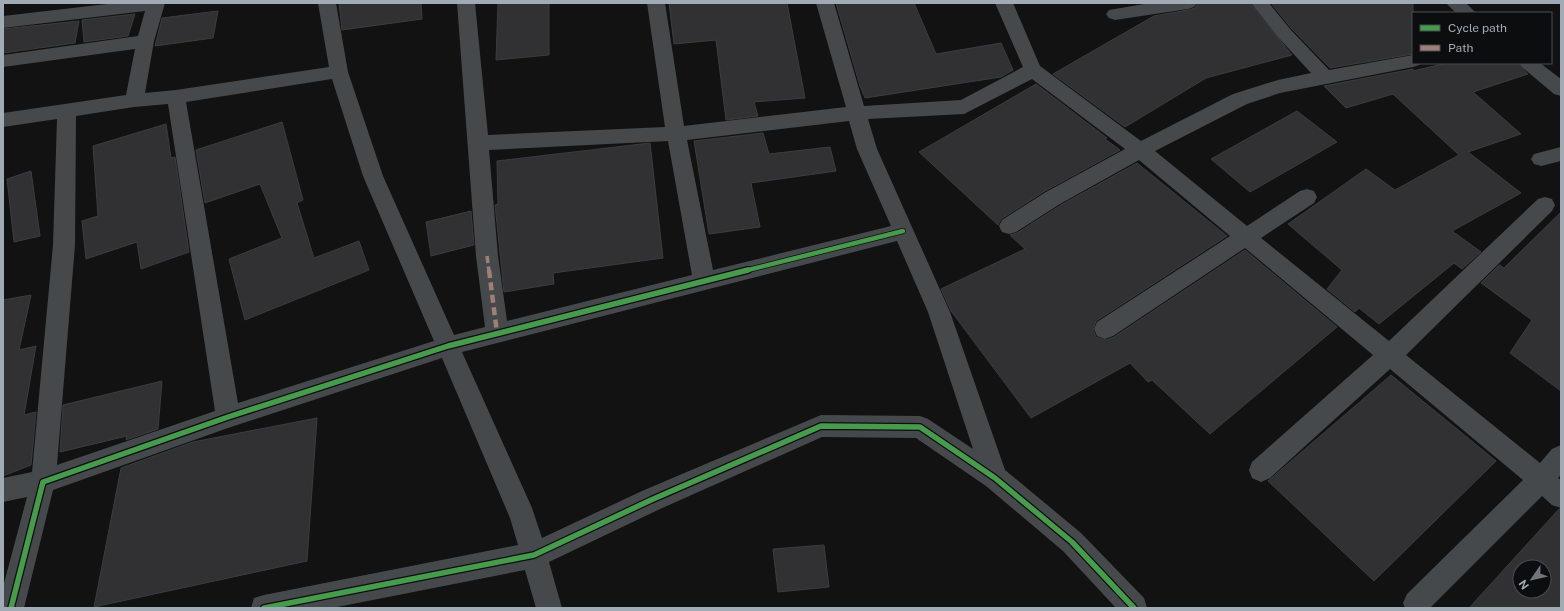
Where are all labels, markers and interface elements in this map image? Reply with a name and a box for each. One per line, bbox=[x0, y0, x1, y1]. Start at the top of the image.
legend bbox=[1412, 12, 1552, 64]
text: Cycle path bbox=[1448, 21, 1507, 35]
text: Path bbox=[1448, 41, 1474, 55]
north arrow bbox=[1512, 559, 1552, 599]
text: N bbox=[1516, 578, 1531, 592]

